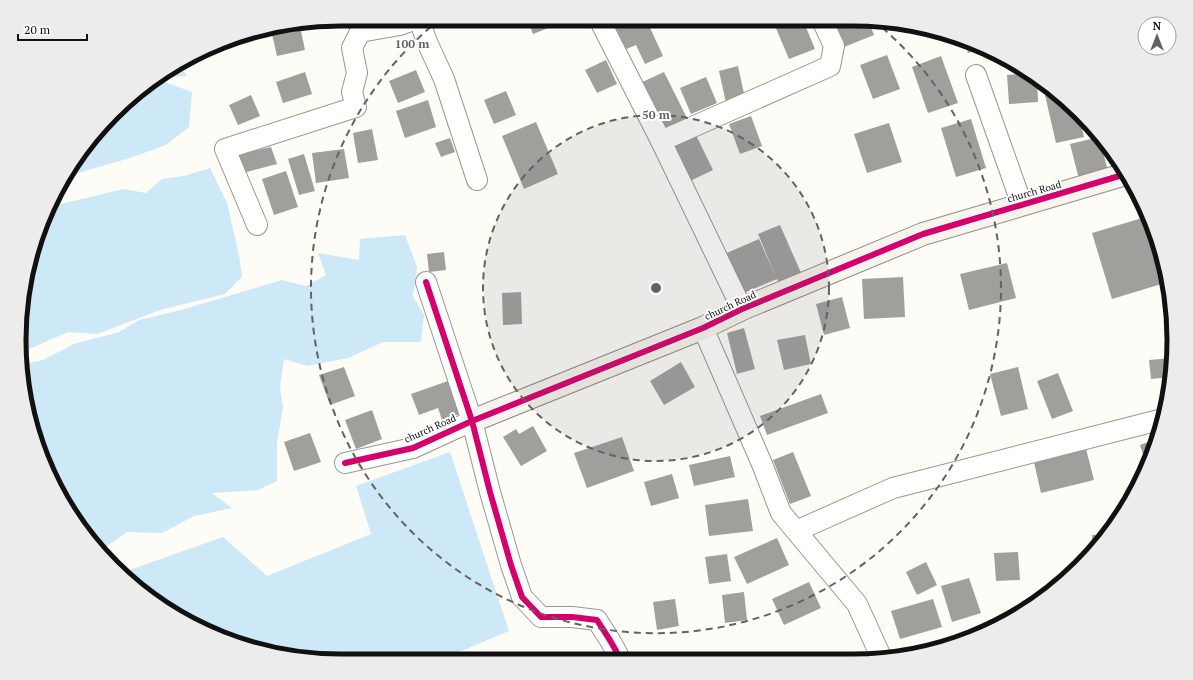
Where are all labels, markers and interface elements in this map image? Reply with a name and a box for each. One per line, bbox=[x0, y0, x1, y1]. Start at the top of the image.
scale bar bbox=[18, 16, 87, 42]
north arrow bbox=[1137, 16, 1177, 56]
text: N bbox=[1153, 19, 1162, 33]
text: 20 m bbox=[24, 22, 51, 37]
text: 100 m bbox=[395, 36, 429, 51]
text: 50 m bbox=[642, 107, 670, 122]
street label: church Road bbox=[1006, 177, 1063, 205]
centre of rings bbox=[649, 281, 663, 295]
street label: church Road bbox=[702, 288, 758, 323]
street label: church Road bbox=[402, 411, 459, 446]

